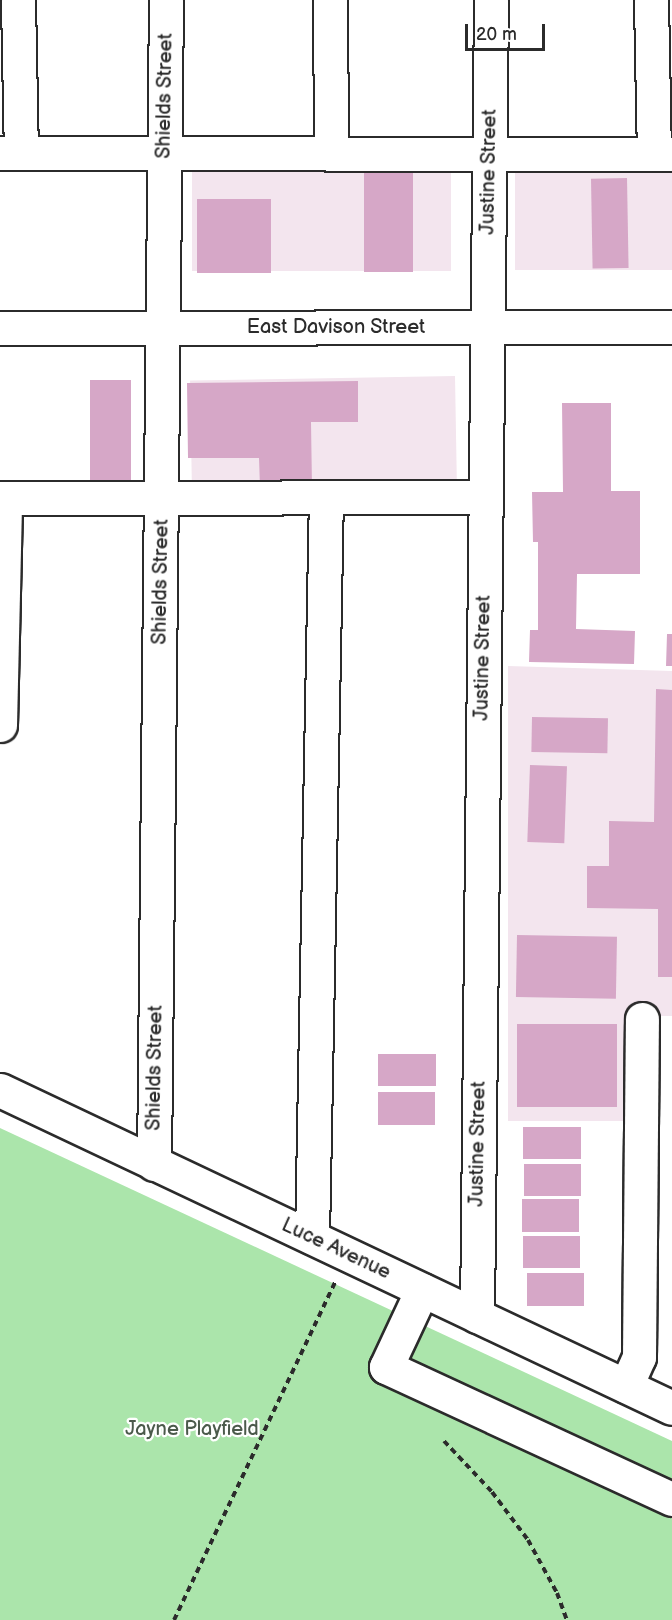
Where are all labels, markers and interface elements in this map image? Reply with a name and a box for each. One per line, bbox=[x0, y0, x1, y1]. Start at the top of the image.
scale bar bbox=[468, 12, 548, 50]
text: 20 m bbox=[476, 24, 517, 45]
street label: Shields Street bbox=[152, 33, 178, 159]
street label: Justine Street bbox=[476, 109, 502, 235]
street label: East Davison Street bbox=[247, 315, 425, 339]
street label: Shields Street bbox=[148, 519, 174, 645]
street label: Justine Street bbox=[470, 595, 496, 721]
street label: Shields Street bbox=[142, 1005, 168, 1131]
street label: Justine Street bbox=[465, 1081, 491, 1207]
street label: Luce Avenue bbox=[278, 1213, 394, 1285]
park label: Jayne Playfield bbox=[125, 1417, 259, 1441]

